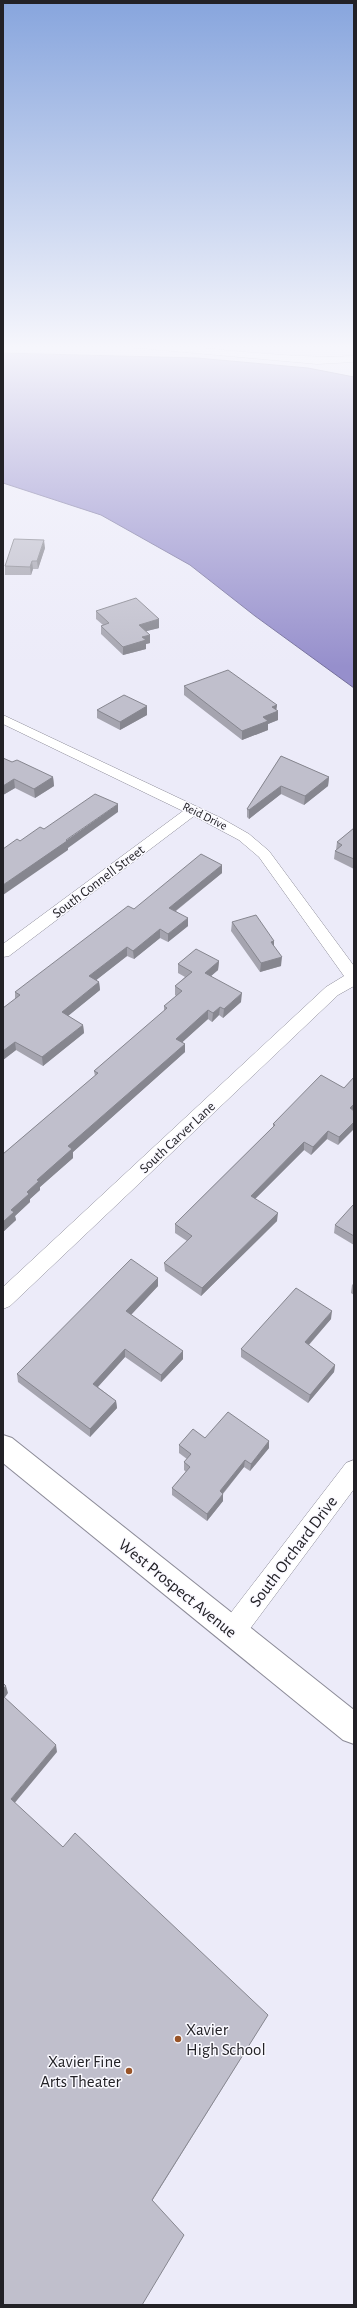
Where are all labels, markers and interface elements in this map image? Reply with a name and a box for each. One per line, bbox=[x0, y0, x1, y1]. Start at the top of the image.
street label: Reid Drive bbox=[181, 800, 229, 832]
street label: South Connell Street bbox=[50, 842, 148, 921]
street label: South Carver Lane bbox=[137, 1099, 218, 1176]
street label: South Orchard Drive bbox=[246, 1493, 340, 1610]
street label: West Prospect Avenue bbox=[115, 1536, 240, 1641]
place label: Xavier High School bbox=[186, 2021, 266, 2058]
marker: Xavier High School bbox=[173, 2034, 183, 2044]
place label: Xavier Fine Arts Theater bbox=[40, 2053, 122, 2090]
marker: Xavier Fine Arts Theater bbox=[124, 2066, 134, 2076]

